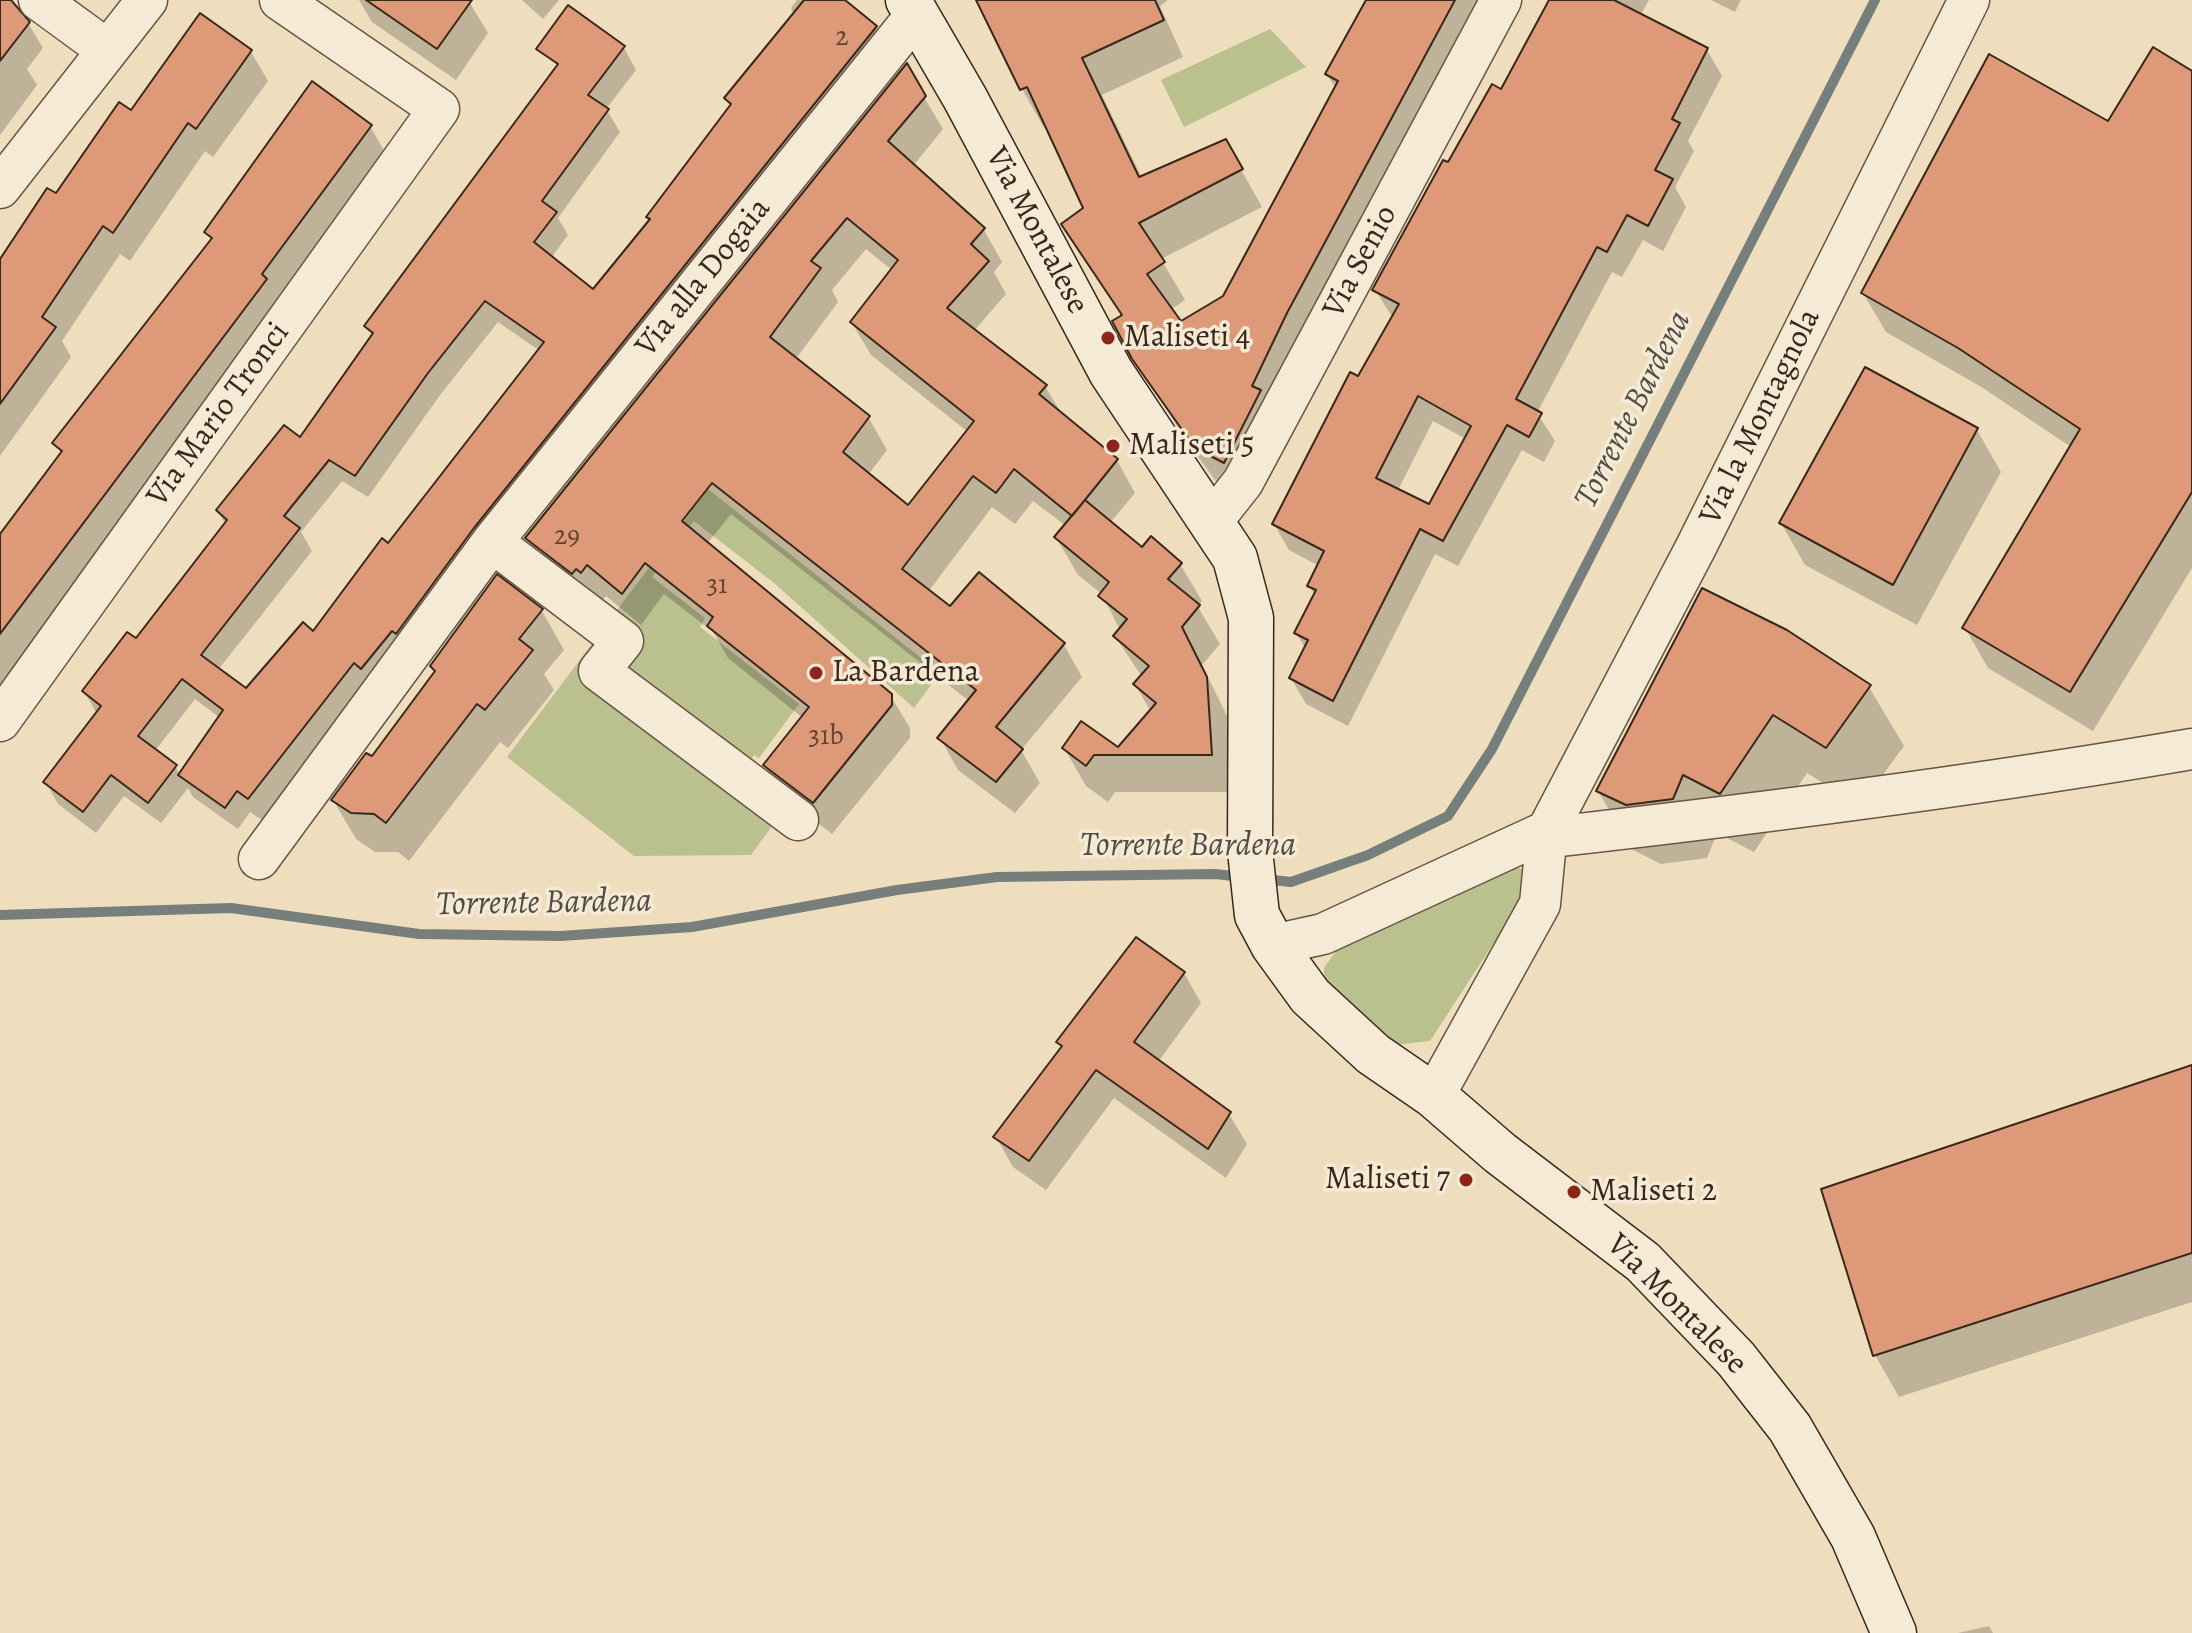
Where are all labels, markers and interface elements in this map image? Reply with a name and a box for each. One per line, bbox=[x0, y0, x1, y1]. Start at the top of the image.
house number: 2 bbox=[835, 21, 849, 55]
street label: Via Montalese bbox=[976, 141, 1096, 321]
street label: Via alla Dogaia bbox=[628, 191, 780, 365]
street label: Via Senio bbox=[1315, 199, 1407, 325]
street label: Via la Montagnola bbox=[1692, 303, 1830, 531]
water label: Torrente Bardena bbox=[1567, 305, 1701, 515]
street label: Via Mario Tronci bbox=[139, 315, 299, 515]
place label: Maliseti 4 bbox=[1124, 319, 1250, 357]
marker: Maliseti 4 bbox=[1099, 329, 1117, 347]
place label: Maliseti 5 bbox=[1129, 427, 1254, 465]
marker: Maliseti 5 bbox=[1104, 437, 1122, 455]
house number: 29 bbox=[554, 520, 580, 554]
house number: 31 bbox=[706, 569, 728, 603]
place label: La Bardena bbox=[832, 654, 979, 692]
marker: La Bardena bbox=[807, 664, 825, 682]
house number: 31b bbox=[808, 720, 844, 754]
water label: Torrente Bardena bbox=[1080, 827, 1296, 867]
water label: Torrente Bardena bbox=[436, 882, 652, 926]
place label: Maliseti 7 bbox=[1325, 1161, 1450, 1199]
marker: Maliseti 7 bbox=[1457, 1171, 1475, 1189]
place label: Maliseti 2 bbox=[1590, 1173, 1717, 1211]
marker: Maliseti 2 bbox=[1565, 1183, 1583, 1201]
street label: Via Montalese bbox=[1598, 1227, 1754, 1383]

